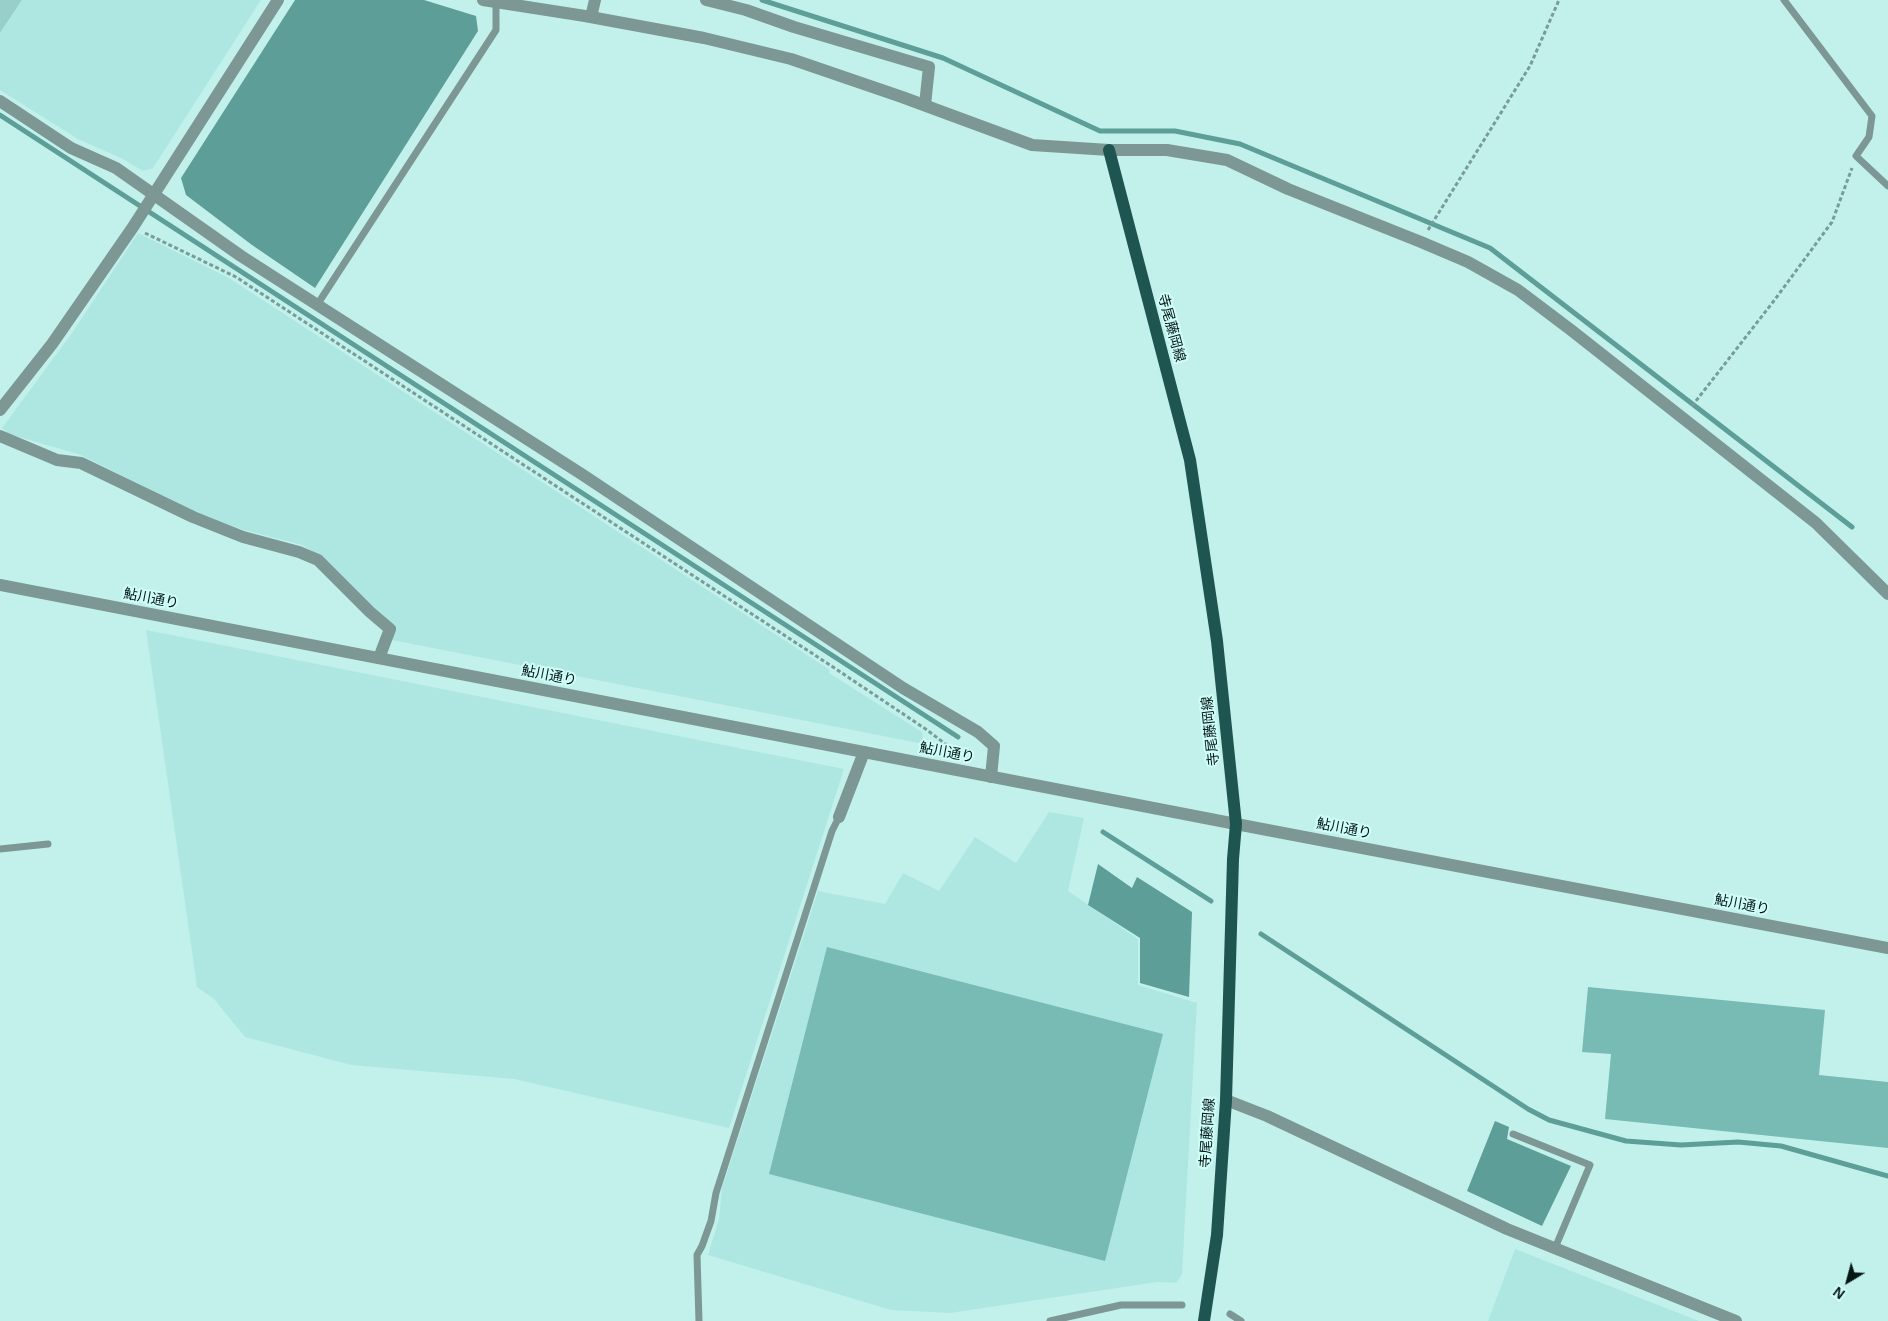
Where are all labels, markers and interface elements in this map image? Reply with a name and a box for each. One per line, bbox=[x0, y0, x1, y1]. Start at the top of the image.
street label: 寺尾藤岡線 bbox=[1154, 292, 1188, 364]
street label: 鮎川通り bbox=[122, 585, 180, 613]
street label: 鮎川通り bbox=[520, 662, 578, 690]
street label: 寺尾藤岡線 bbox=[1199, 695, 1223, 767]
street label: 鮎川通り bbox=[918, 739, 976, 767]
street label: 鮎川通り bbox=[1315, 815, 1373, 843]
street label: 鮎川通り bbox=[1713, 891, 1771, 919]
street label: 寺尾藤岡線 bbox=[1197, 1097, 1219, 1169]
north arrow bbox=[1823, 1256, 1873, 1306]
text: N bbox=[1830, 1284, 1848, 1302]

